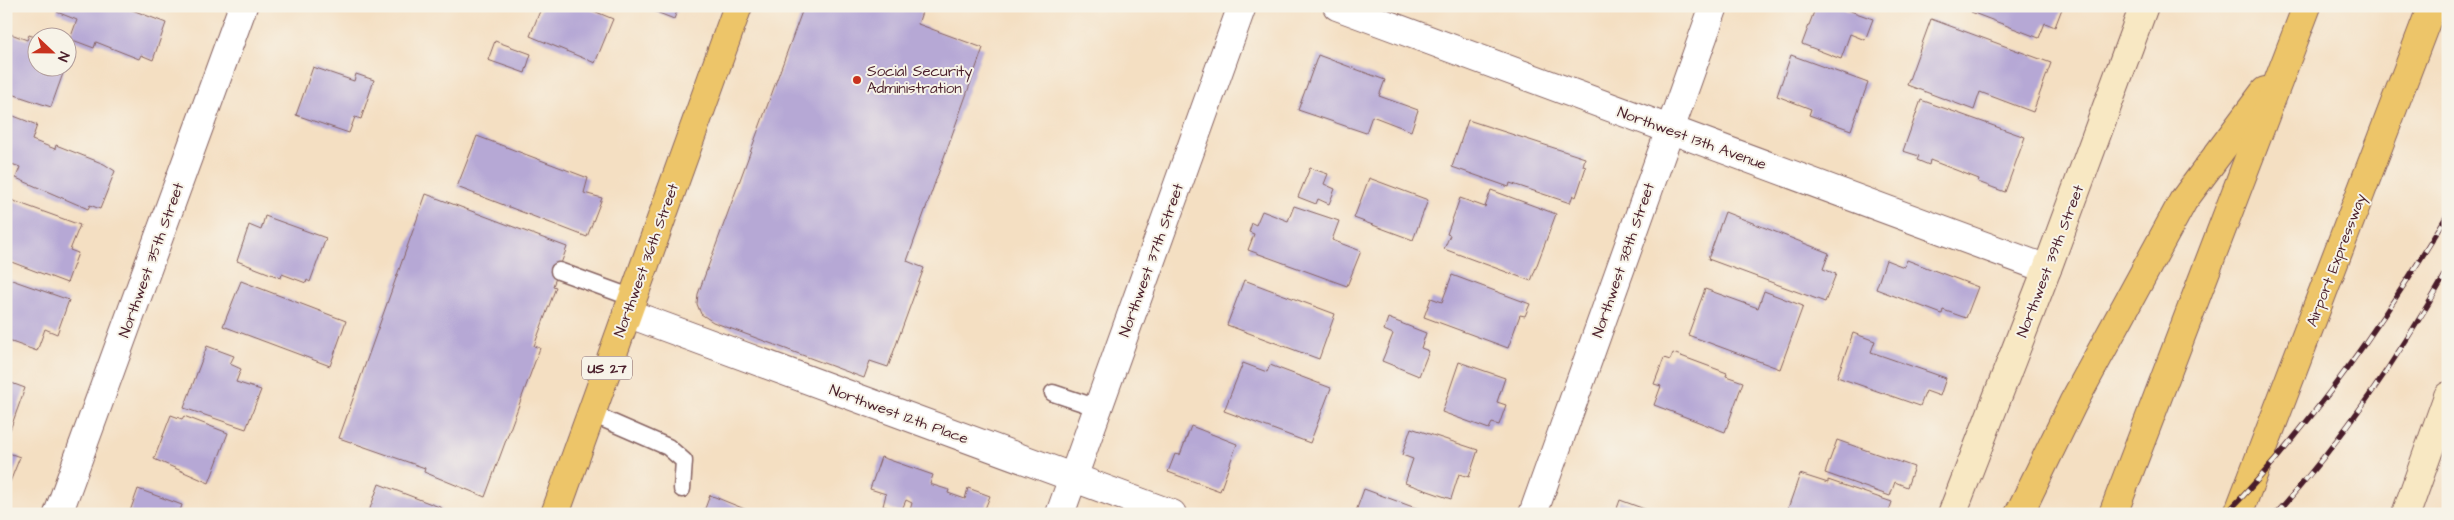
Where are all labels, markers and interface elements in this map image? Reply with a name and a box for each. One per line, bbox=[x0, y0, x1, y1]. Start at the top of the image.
north arrow bbox=[28, 28, 78, 78]
text: N bbox=[52, 49, 74, 65]
place label: Social Security Administration bbox=[867, 61, 973, 99]
marker: Social Security Administration bbox=[851, 74, 863, 86]
street label: Northwest 13th Avenue bbox=[1614, 102, 1769, 175]
street label: Northwest 35th Street bbox=[114, 180, 189, 341]
street label: Northwest 36th Street bbox=[609, 180, 684, 340]
street label: Northwest 37th Street bbox=[1114, 180, 1189, 340]
street label: Northwest 38th Street bbox=[1587, 180, 1660, 340]
street label: Northwest 39th Street bbox=[2012, 182, 2089, 340]
street label: Airport Expressway bbox=[2301, 191, 2372, 330]
road number: US 27 bbox=[582, 356, 632, 379]
street label: Northwest 12th Place bbox=[826, 380, 971, 449]

